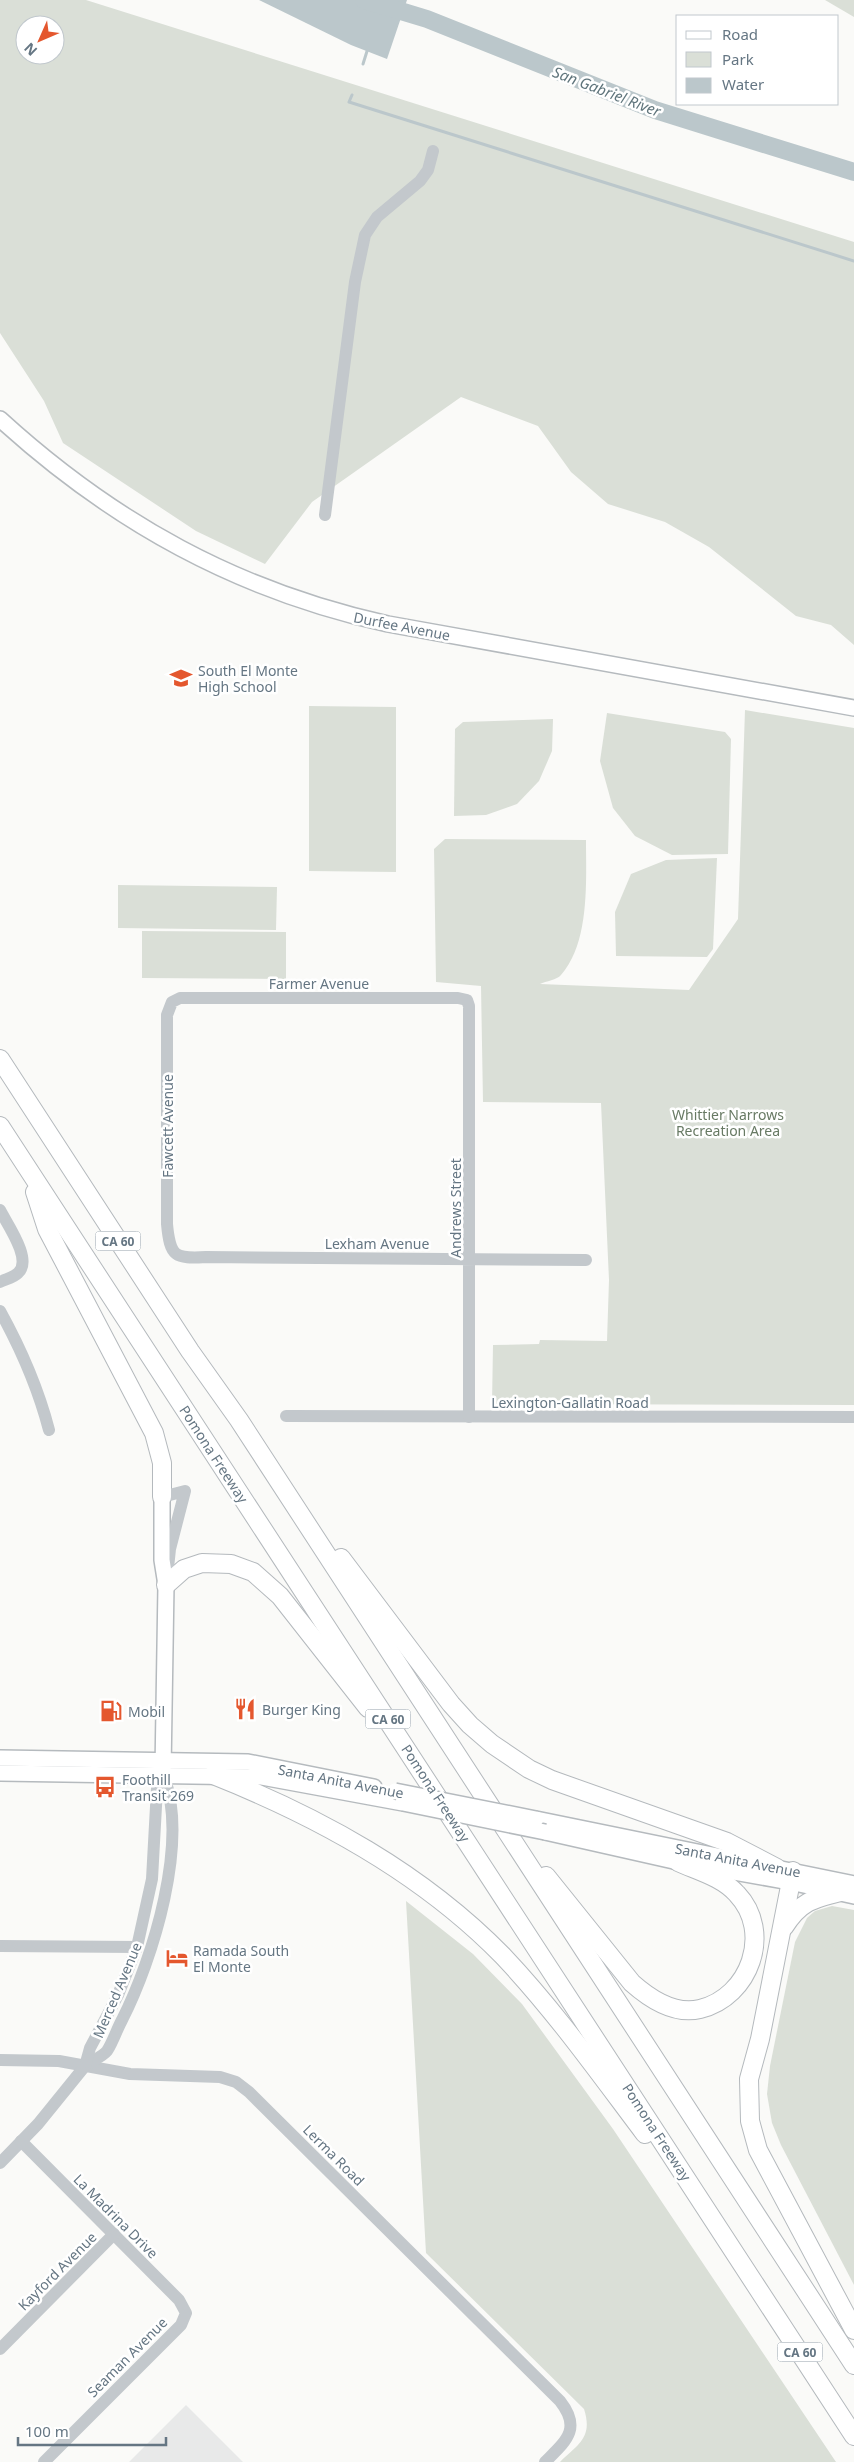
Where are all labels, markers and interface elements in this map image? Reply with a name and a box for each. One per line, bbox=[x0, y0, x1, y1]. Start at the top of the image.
north arrow bbox=[15, 15, 65, 65]
legend bbox=[676, 15, 839, 105]
text: Road bbox=[722, 24, 758, 44]
text: N bbox=[20, 39, 41, 60]
text: Park bbox=[722, 49, 754, 69]
water label: San Gabriel River bbox=[550, 61, 665, 121]
text: Water bbox=[722, 74, 764, 94]
street label: Durfee Avenue bbox=[352, 607, 452, 645]
place label: South El Monte High School bbox=[198, 661, 298, 696]
school or university icon: South El Monte High School bbox=[168, 665, 194, 691]
street label: Farmer Avenue bbox=[269, 974, 369, 993]
street label: Fawcett Avenue bbox=[158, 1074, 177, 1178]
park label: Whittier Narrows Recreation Area bbox=[672, 1105, 784, 1140]
street label: Andrews Street bbox=[446, 1158, 465, 1258]
road number: CA 60 bbox=[96, 1232, 140, 1250]
street label: Lexham Avenue bbox=[325, 1234, 429, 1253]
street label: Lexington-Gallatin Road bbox=[491, 1393, 649, 1412]
street label: Pomona Freeway bbox=[175, 1401, 253, 1507]
restaurant icon: Burger King bbox=[232, 1696, 258, 1722]
fuel station icon: Mobil bbox=[98, 1698, 124, 1724]
place label: Burger King bbox=[262, 1700, 341, 1719]
place label: Mobil bbox=[128, 1702, 165, 1721]
road number: CA 60 bbox=[366, 1710, 410, 1728]
street label: Pomona Freeway bbox=[397, 1740, 475, 1846]
street label: Santa Anita Avenue bbox=[277, 1759, 406, 1803]
place label: Foothill Transit 269 bbox=[122, 1770, 194, 1805]
bus stop icon: Foothill Transit 269 bbox=[92, 1774, 118, 1800]
street label: Santa Anita Avenue bbox=[674, 1838, 803, 1882]
street label: Merced Avenue bbox=[88, 1939, 146, 2041]
place label: Ramada South El Monte bbox=[193, 1941, 289, 1976]
hotel icon: Ramada South El Monte bbox=[164, 1945, 190, 1971]
street label: Pomona Freeway bbox=[618, 2079, 696, 2185]
street label: Lerma Road bbox=[299, 2120, 369, 2190]
street label: La Madrina Drive bbox=[70, 2170, 162, 2262]
street label: Kayford Avenue bbox=[14, 2227, 101, 2314]
street label: Seaman Avenue bbox=[83, 2313, 171, 2401]
road number: CA 60 bbox=[778, 2342, 822, 2362]
scale bar bbox=[18, 2414, 165, 2446]
text: 100 m bbox=[25, 2421, 69, 2441]

